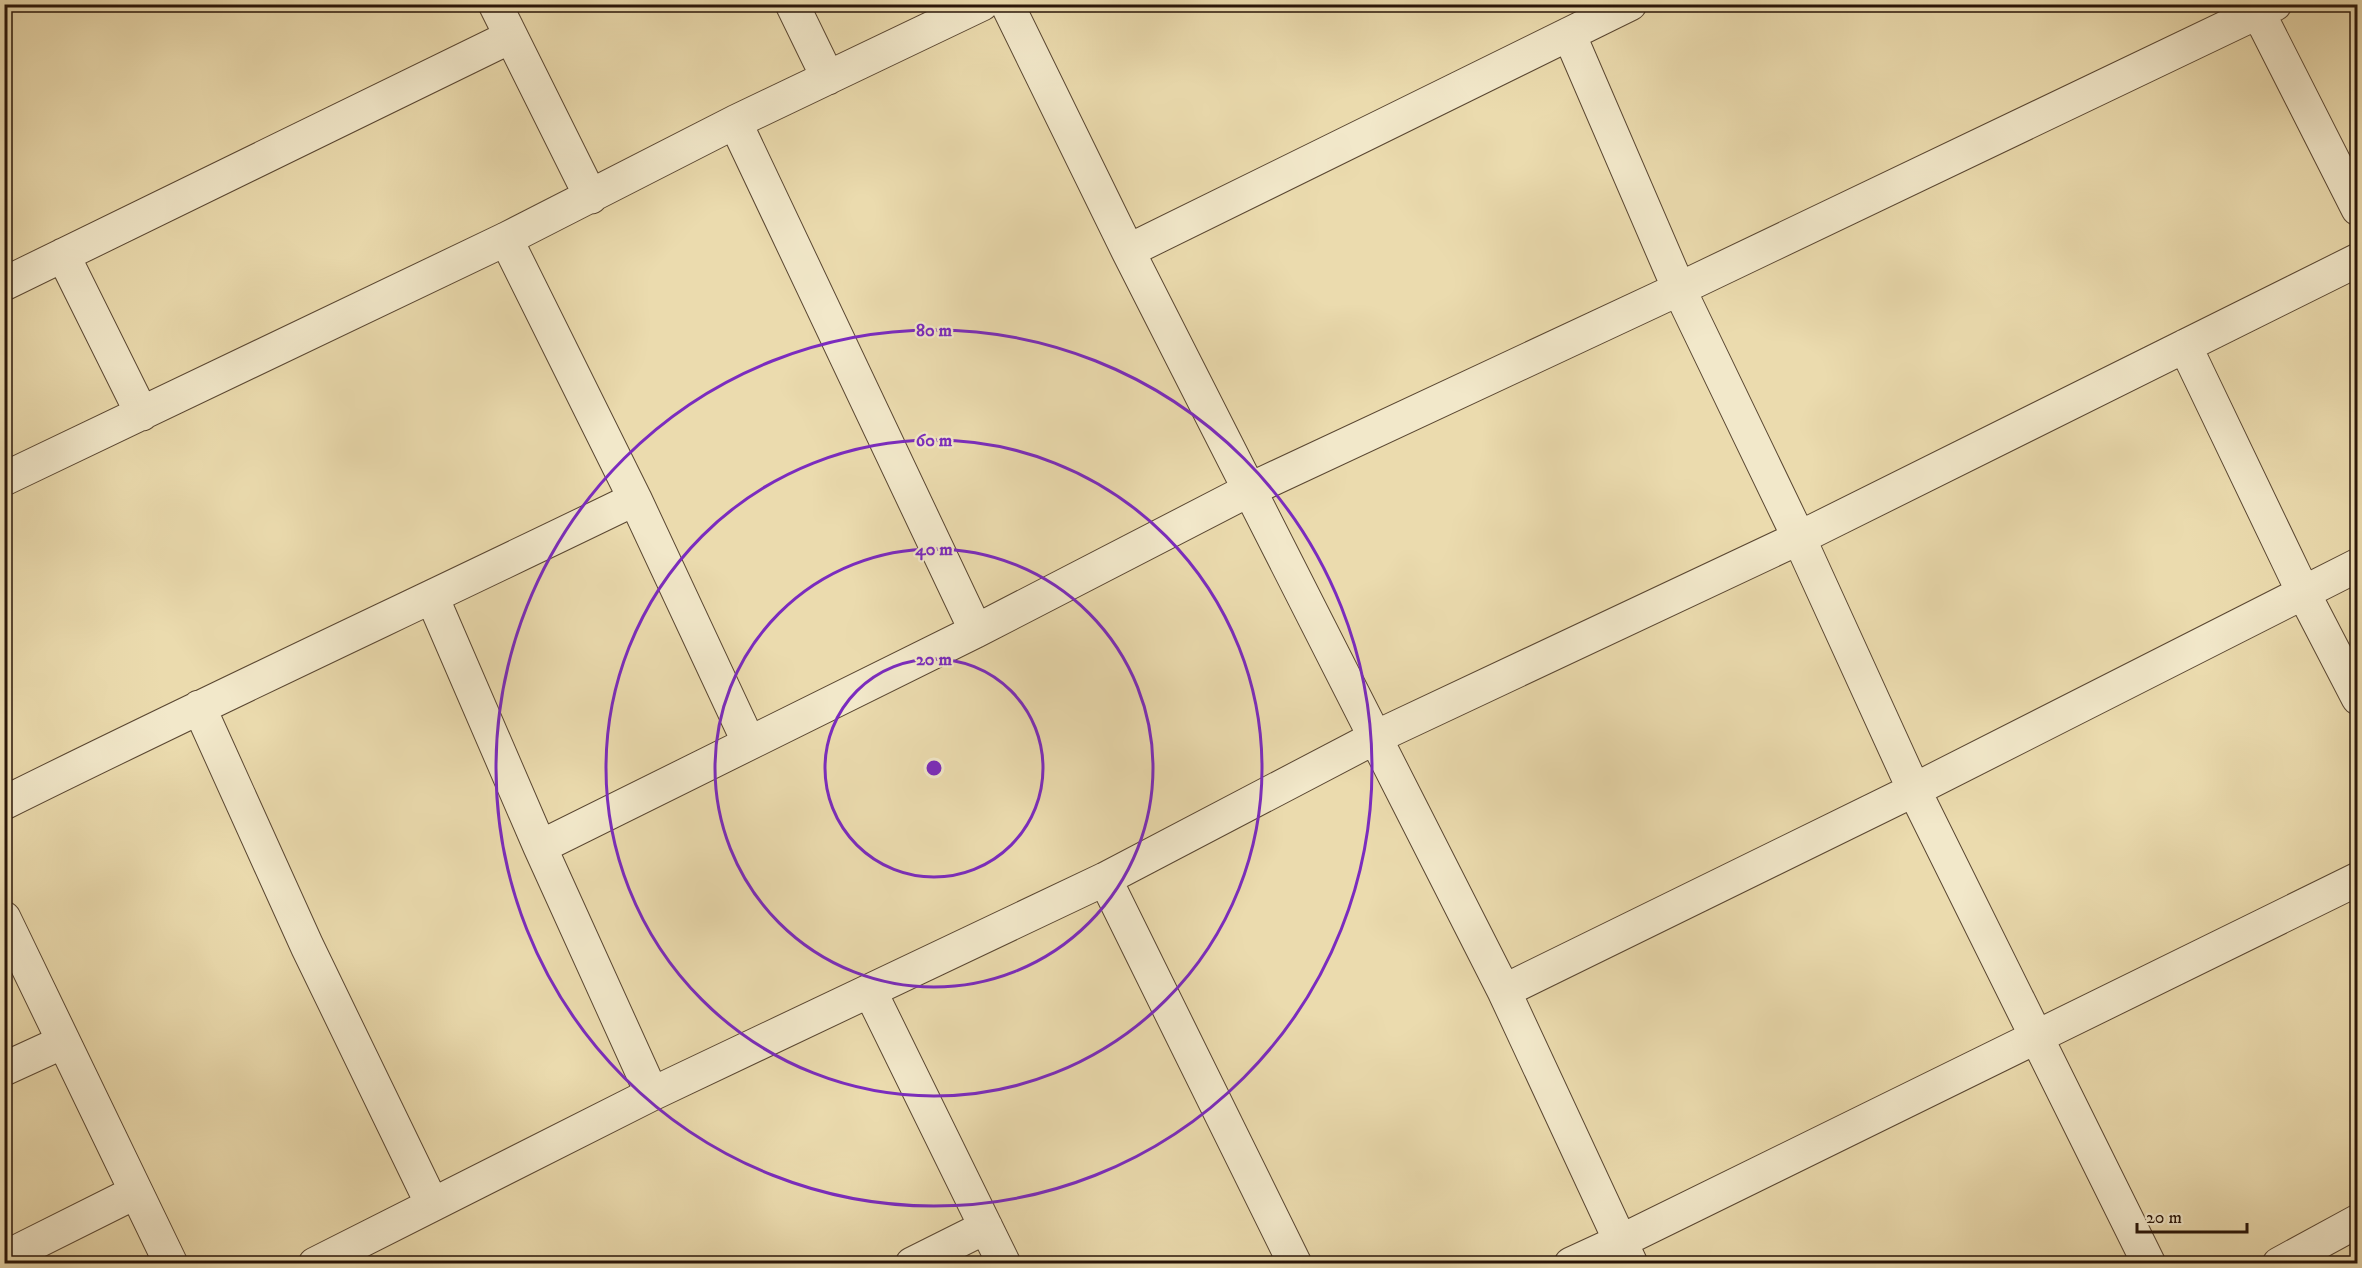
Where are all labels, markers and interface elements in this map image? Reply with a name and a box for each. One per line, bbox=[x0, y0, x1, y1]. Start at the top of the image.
text: 80 m bbox=[916, 320, 953, 342]
text: 60 m bbox=[916, 430, 953, 452]
text: 40 m bbox=[914, 539, 953, 561]
text: 20 m bbox=[916, 649, 952, 671]
centre of rings bbox=[924, 758, 944, 778]
scale bar bbox=[2137, 1196, 2246, 1234]
text: 20 m bbox=[2146, 1207, 2182, 1229]

